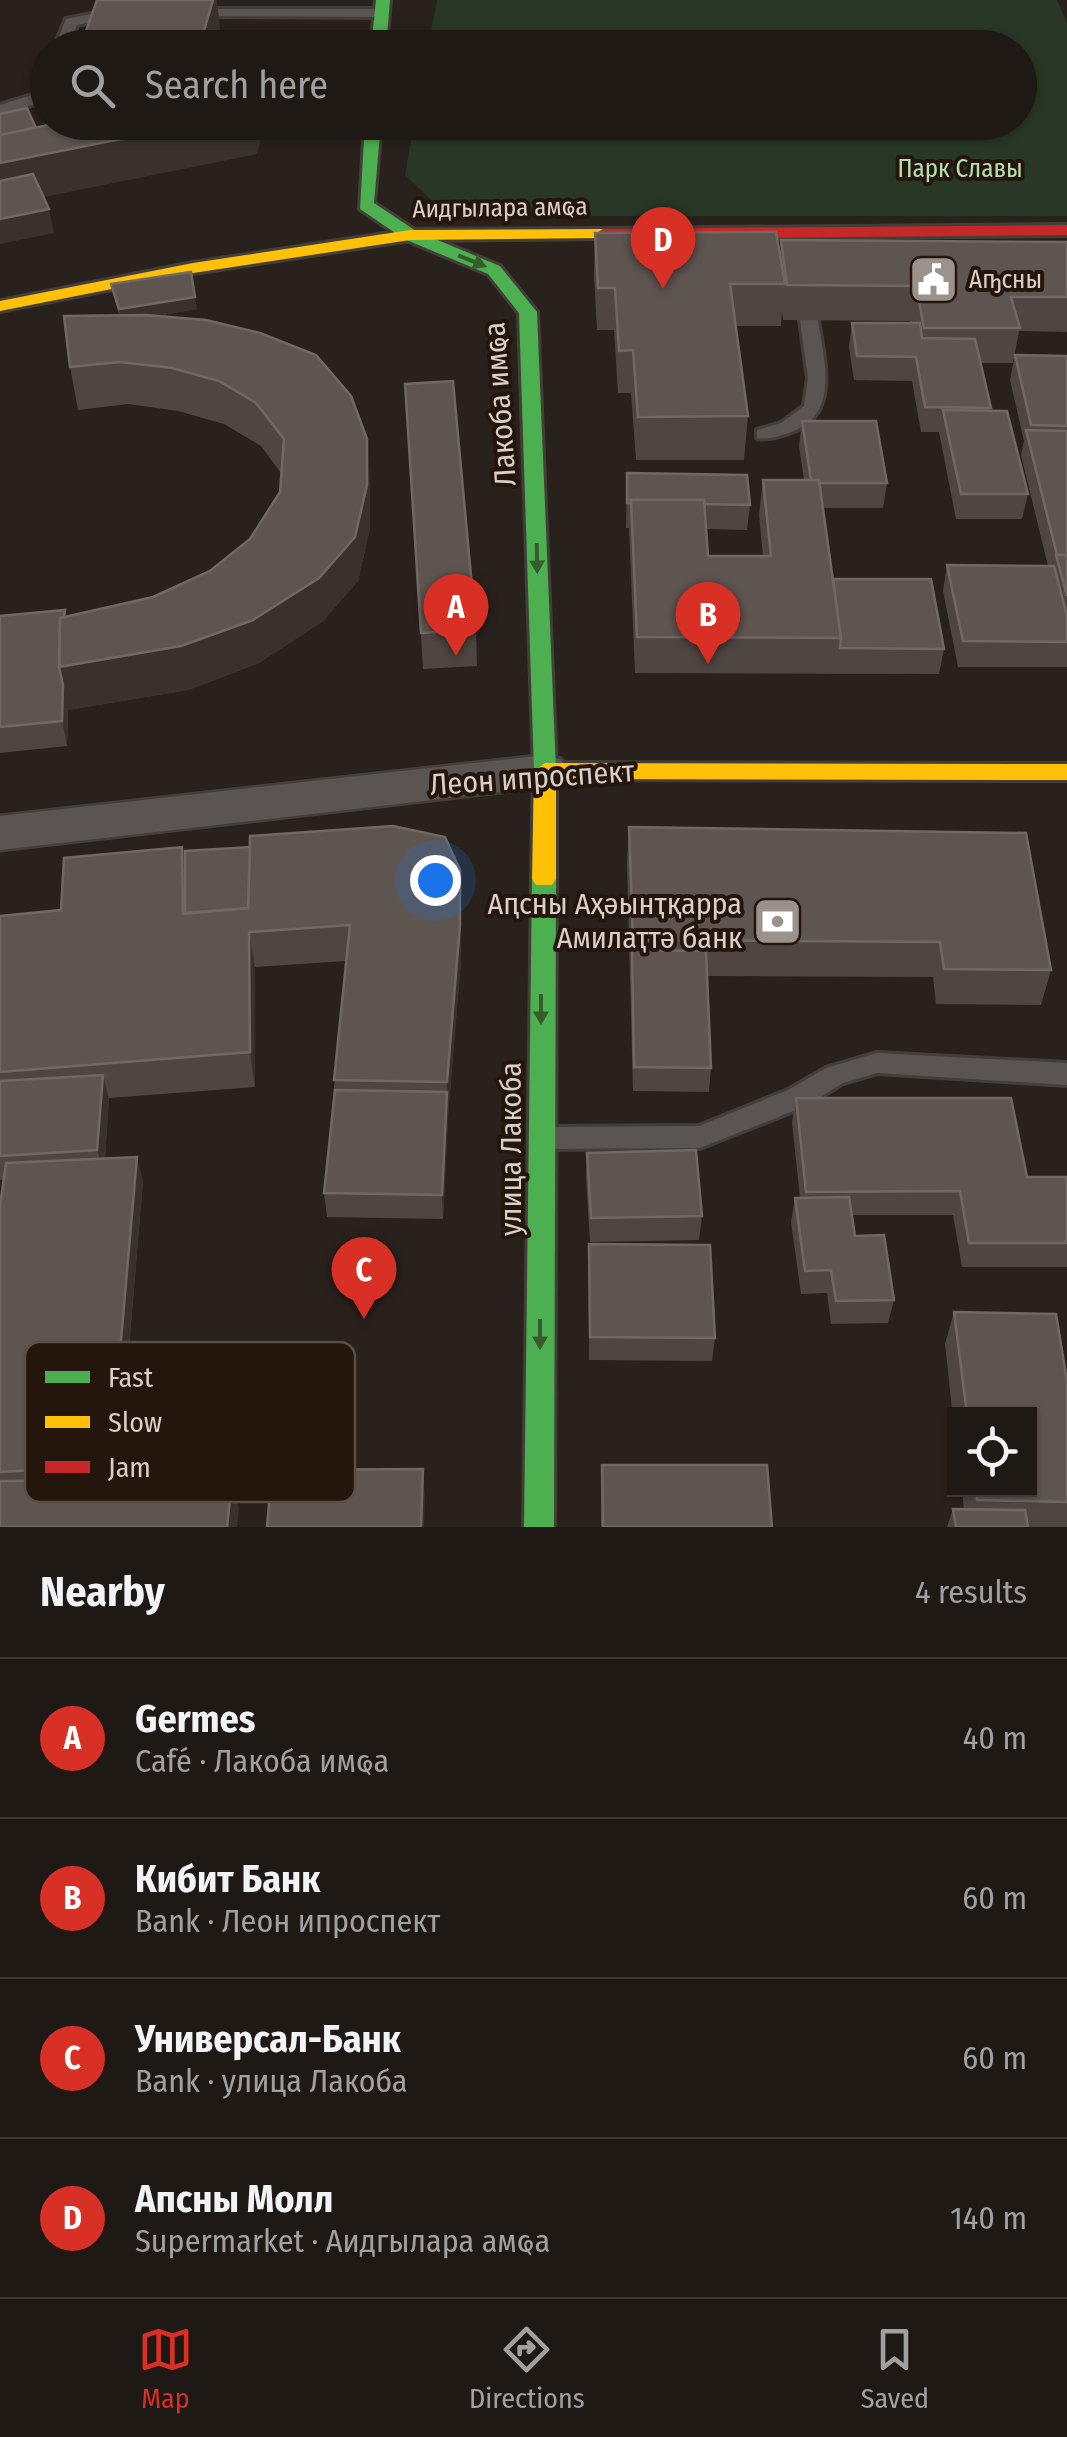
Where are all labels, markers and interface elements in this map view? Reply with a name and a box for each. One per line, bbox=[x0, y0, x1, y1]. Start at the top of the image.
search box bbox=[30, 30, 1037, 140]
icon: search bbox=[65, 58, 120, 113]
text: Search here bbox=[145, 62, 328, 108]
park label: Парк Славы bbox=[897, 154, 1023, 184]
street label: Аидгылара амҩа bbox=[412, 191, 588, 225]
pin: D bbox=[630, 206, 696, 289]
one-way arrow bbox=[457, 253, 487, 269]
public building icon: Аҧсны bbox=[908, 254, 960, 306]
place label: Аҧсны bbox=[969, 265, 1042, 295]
street label: Лакоба имҩа bbox=[476, 321, 524, 487]
one-way arrow bbox=[529, 543, 545, 575]
pin: A bbox=[424, 574, 488, 656]
pin: B bbox=[676, 582, 740, 664]
street label: Леон ипроспект bbox=[429, 753, 636, 803]
your location bbox=[410, 855, 461, 906]
place label: Аԥсны Аҳәынҭқарра Амилаҭтә банк bbox=[487, 886, 742, 956]
bank icon: Аԥсны Аҳәынҭқарра Амилаҭтә банк bbox=[751, 895, 803, 947]
one-way arrow bbox=[533, 993, 549, 1025]
street label: улица Лакоба bbox=[493, 1062, 529, 1236]
pin: C bbox=[332, 1236, 396, 1319]
one-way arrow bbox=[532, 1318, 548, 1350]
legend bbox=[25, 1342, 355, 1502]
text: Fast bbox=[108, 1361, 154, 1394]
text: Slow bbox=[108, 1406, 162, 1439]
map controls bbox=[947, 1407, 1037, 1497]
button: locate bbox=[947, 1407, 1037, 1497]
text: Jam bbox=[108, 1451, 151, 1484]
text: Nearby bbox=[40, 1567, 165, 1617]
text: 4 results bbox=[915, 1573, 1027, 1611]
text: Germes bbox=[135, 1696, 256, 1742]
text: A bbox=[64, 1719, 81, 1757]
text: 40 m bbox=[963, 1719, 1027, 1757]
text: Café · Лакоба имҩа bbox=[135, 1742, 389, 1780]
text: Кибит Банк bbox=[135, 1856, 320, 1902]
text: B bbox=[64, 1879, 81, 1917]
text: 60 m bbox=[962, 1879, 1027, 1917]
text: Bank · Леон ипроспект bbox=[135, 1902, 440, 1940]
text: Универсал-Банк bbox=[135, 2016, 401, 2062]
text: C bbox=[64, 2039, 81, 2077]
text: 60 m bbox=[962, 2039, 1027, 2077]
text: Bank · улица Лакоба bbox=[135, 2062, 408, 2100]
text: Апсны Молл bbox=[135, 2176, 333, 2222]
text: D bbox=[63, 2199, 82, 2237]
text: 140 m bbox=[950, 2199, 1027, 2237]
text: Supermarket · Аидгылара амҩа bbox=[135, 2222, 550, 2260]
tab: Map bbox=[138, 2322, 193, 2415]
tab: Directions bbox=[469, 2322, 585, 2415]
tab: Saved bbox=[861, 2322, 929, 2415]

